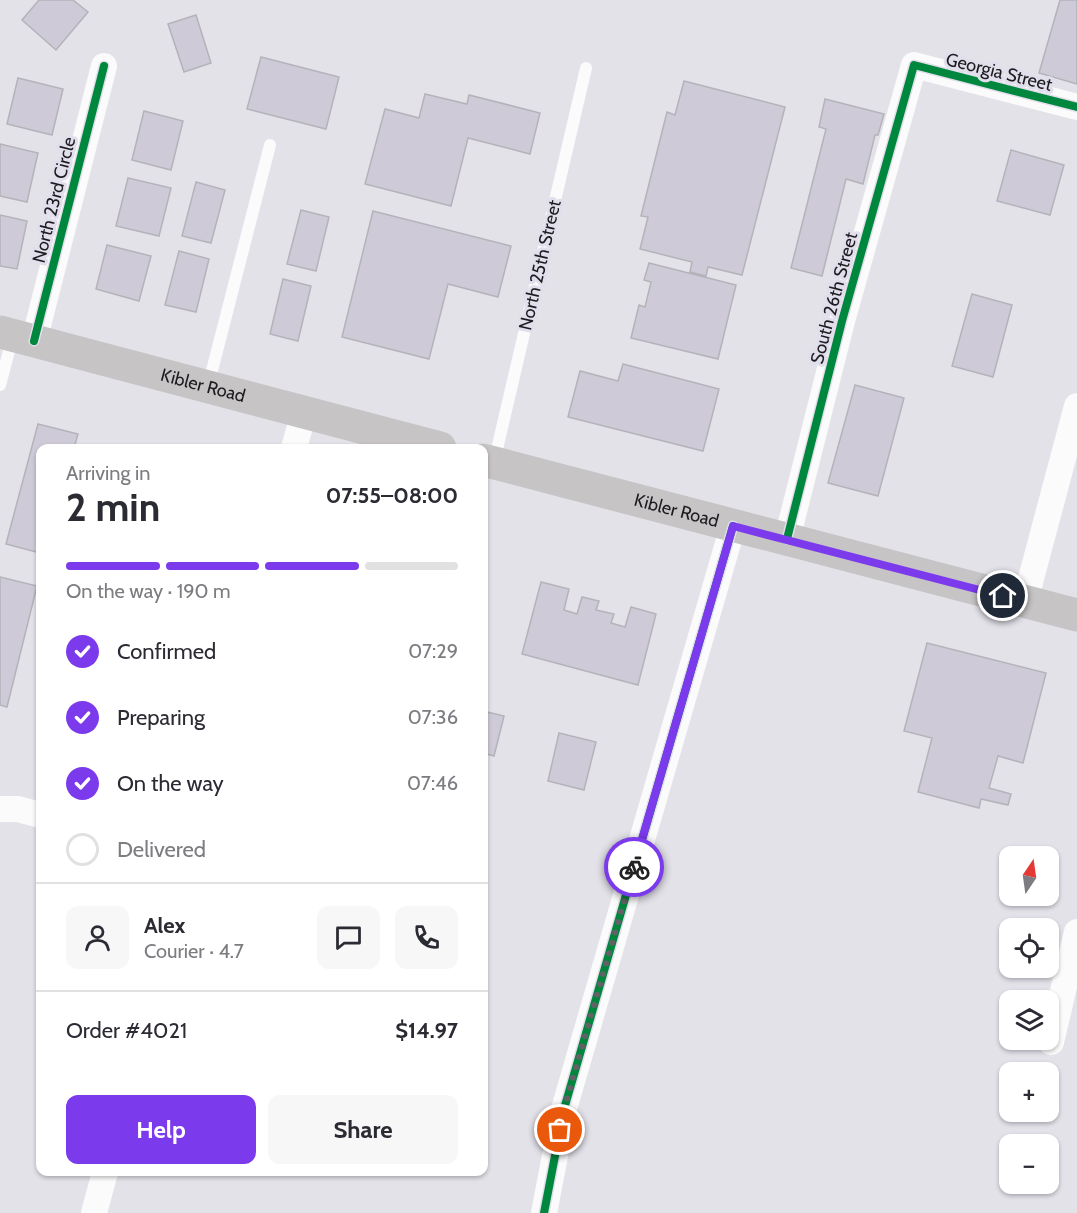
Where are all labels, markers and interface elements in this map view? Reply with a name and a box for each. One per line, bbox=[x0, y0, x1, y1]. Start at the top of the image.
street label: Georgia Street bbox=[944, 48, 1054, 96]
street label: North 23rd Circle bbox=[28, 135, 80, 265]
street label: North 25th Street bbox=[514, 198, 566, 332]
street label: South 26th Street bbox=[806, 230, 862, 366]
street label: Kibler Road bbox=[158, 364, 248, 407]
text: Arriving in bbox=[66, 461, 150, 485]
text: 07:55–08:00 bbox=[326, 482, 458, 509]
text: 2 min bbox=[66, 483, 160, 531]
street label: Kibler Road bbox=[632, 489, 721, 532]
pin bbox=[977, 570, 1028, 621]
text: On the way · 190 m bbox=[66, 579, 231, 603]
icon: home bbox=[986, 579, 1019, 612]
icon: check bbox=[66, 635, 99, 668]
text: Confirmed bbox=[117, 638, 216, 665]
text: 07:29 bbox=[408, 639, 458, 663]
icon: check bbox=[66, 701, 99, 734]
text: Preparing bbox=[117, 704, 205, 731]
text: 07:36 bbox=[408, 705, 458, 729]
icon: check bbox=[66, 767, 99, 800]
text: On the way bbox=[117, 770, 224, 797]
text: 07:46 bbox=[407, 771, 458, 795]
text: Delivered bbox=[117, 836, 206, 863]
courier bbox=[604, 837, 664, 897]
north arrow bbox=[999, 846, 1059, 906]
map controls bbox=[999, 846, 1059, 1194]
icon: bike bbox=[618, 851, 651, 884]
button: person bbox=[66, 906, 129, 969]
button: chat bbox=[317, 906, 380, 969]
button: phone bbox=[395, 906, 458, 969]
text: Alex bbox=[144, 912, 185, 939]
button: locate bbox=[999, 918, 1059, 978]
text: Courier · 4.7 bbox=[144, 939, 244, 963]
button: layers bbox=[999, 990, 1059, 1050]
text: Order #4021 bbox=[66, 1017, 187, 1044]
text: $14.97 bbox=[395, 1017, 458, 1044]
button: + bbox=[999, 1062, 1059, 1122]
button: Help bbox=[66, 1095, 256, 1164]
button: Share bbox=[268, 1095, 458, 1164]
pin bbox=[534, 1104, 585, 1155]
icon: bag bbox=[543, 1113, 576, 1146]
button: − bbox=[999, 1134, 1059, 1194]

